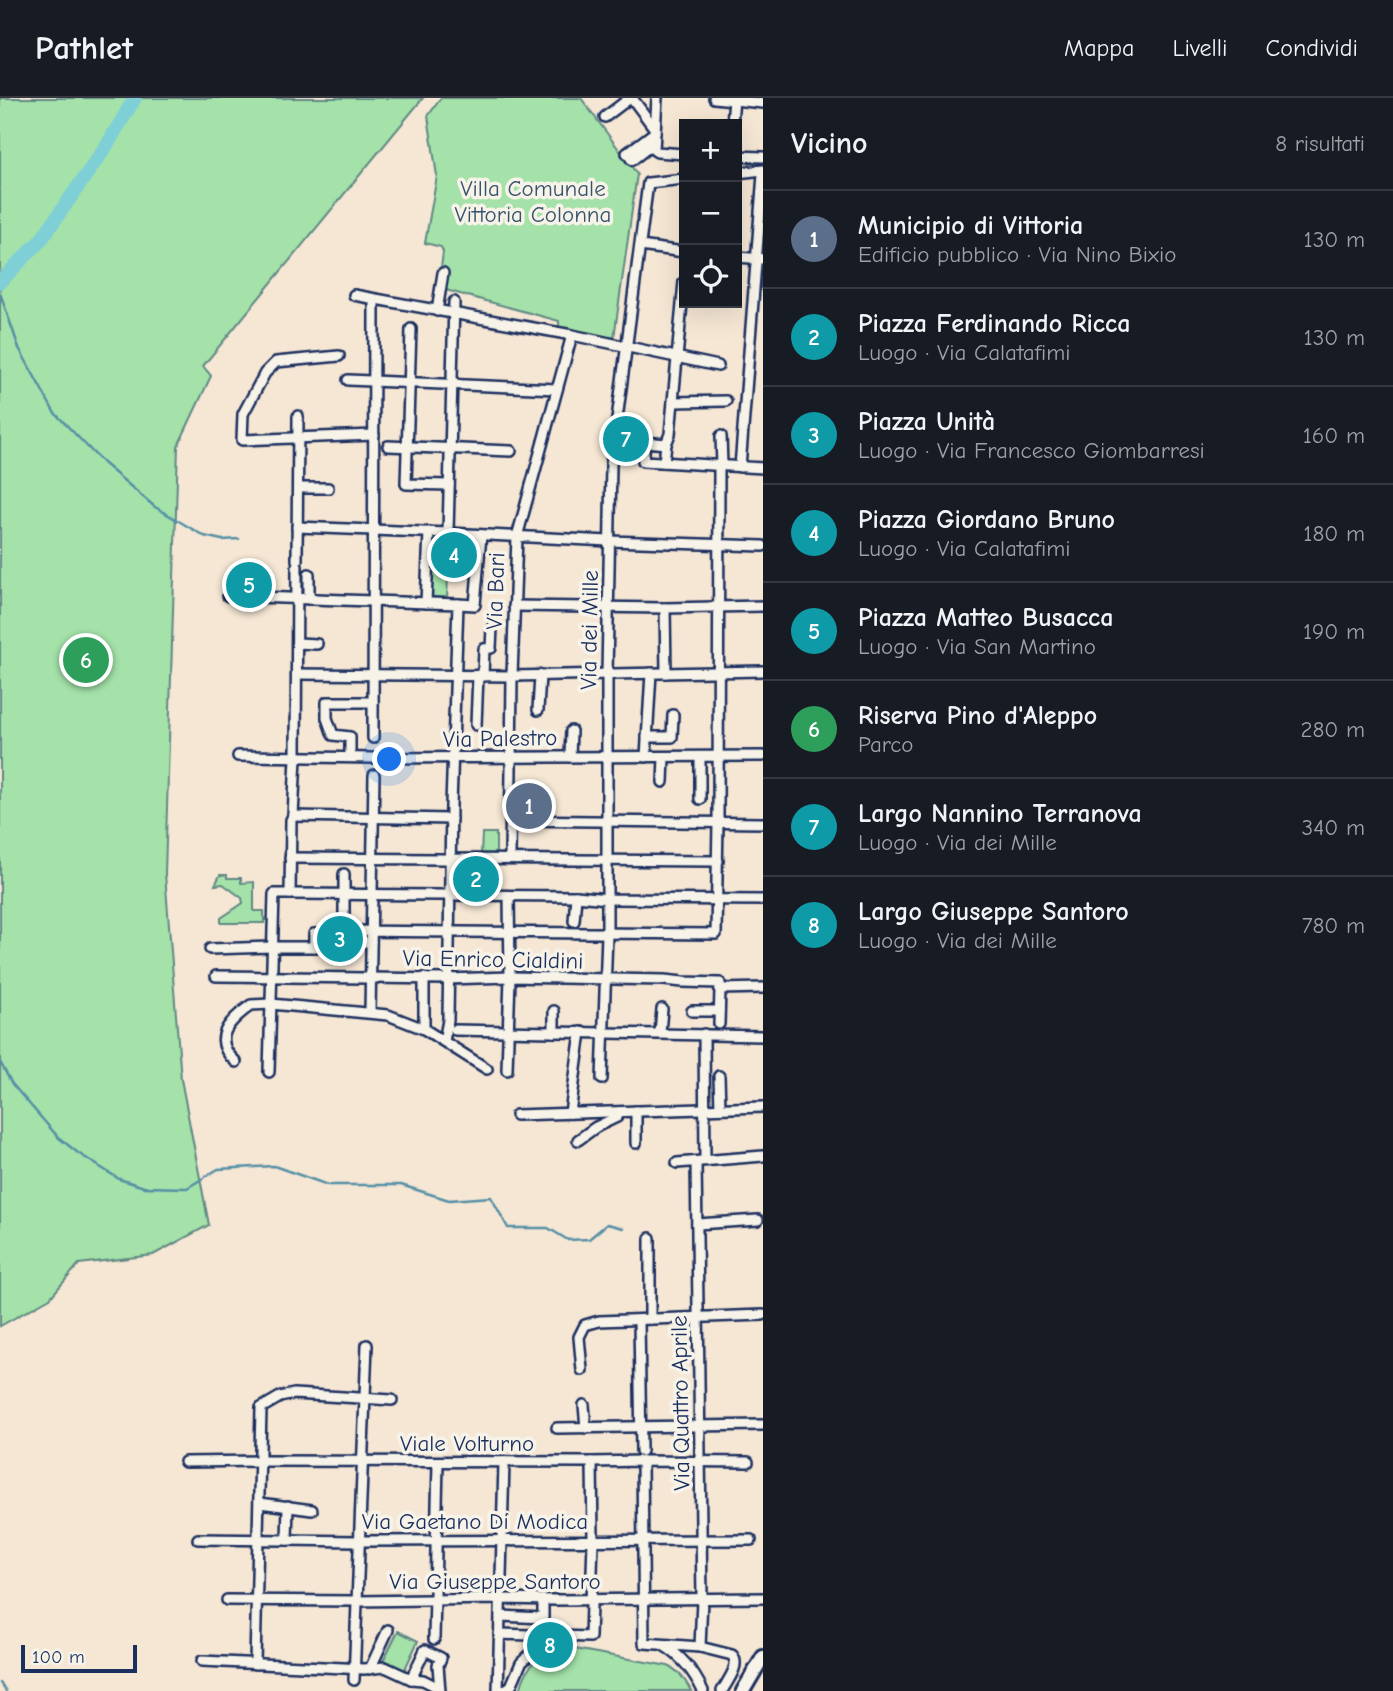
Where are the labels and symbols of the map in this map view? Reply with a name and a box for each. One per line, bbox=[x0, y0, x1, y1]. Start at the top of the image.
park label: Villa Comunale Vittoria Colonna bbox=[455, 175, 611, 228]
pin: 7 bbox=[603, 413, 649, 465]
pin: 4 bbox=[431, 529, 477, 581]
street label: Via Bari bbox=[481, 552, 510, 630]
pin: 5 bbox=[226, 559, 272, 611]
street label: Via dei Mille bbox=[575, 570, 604, 690]
pin: 6 bbox=[63, 634, 109, 686]
street label: Via Palestro bbox=[443, 724, 557, 753]
your location bbox=[372, 742, 406, 776]
pin: 1 bbox=[506, 780, 552, 832]
pin: 2 bbox=[453, 853, 499, 905]
pin: 3 bbox=[317, 913, 363, 965]
street label: Via Enrico Cialdini bbox=[402, 944, 584, 975]
street label: Via Quattro Aprile bbox=[665, 1315, 696, 1491]
street label: Viale Volturno bbox=[400, 1430, 534, 1457]
street label: Via Gaetano Di Modica bbox=[362, 1508, 588, 1535]
street label: Via Giuseppe Santoro bbox=[389, 1568, 601, 1595]
pin: 8 bbox=[527, 1619, 573, 1671]
scale bar bbox=[21, 1642, 136, 1674]

